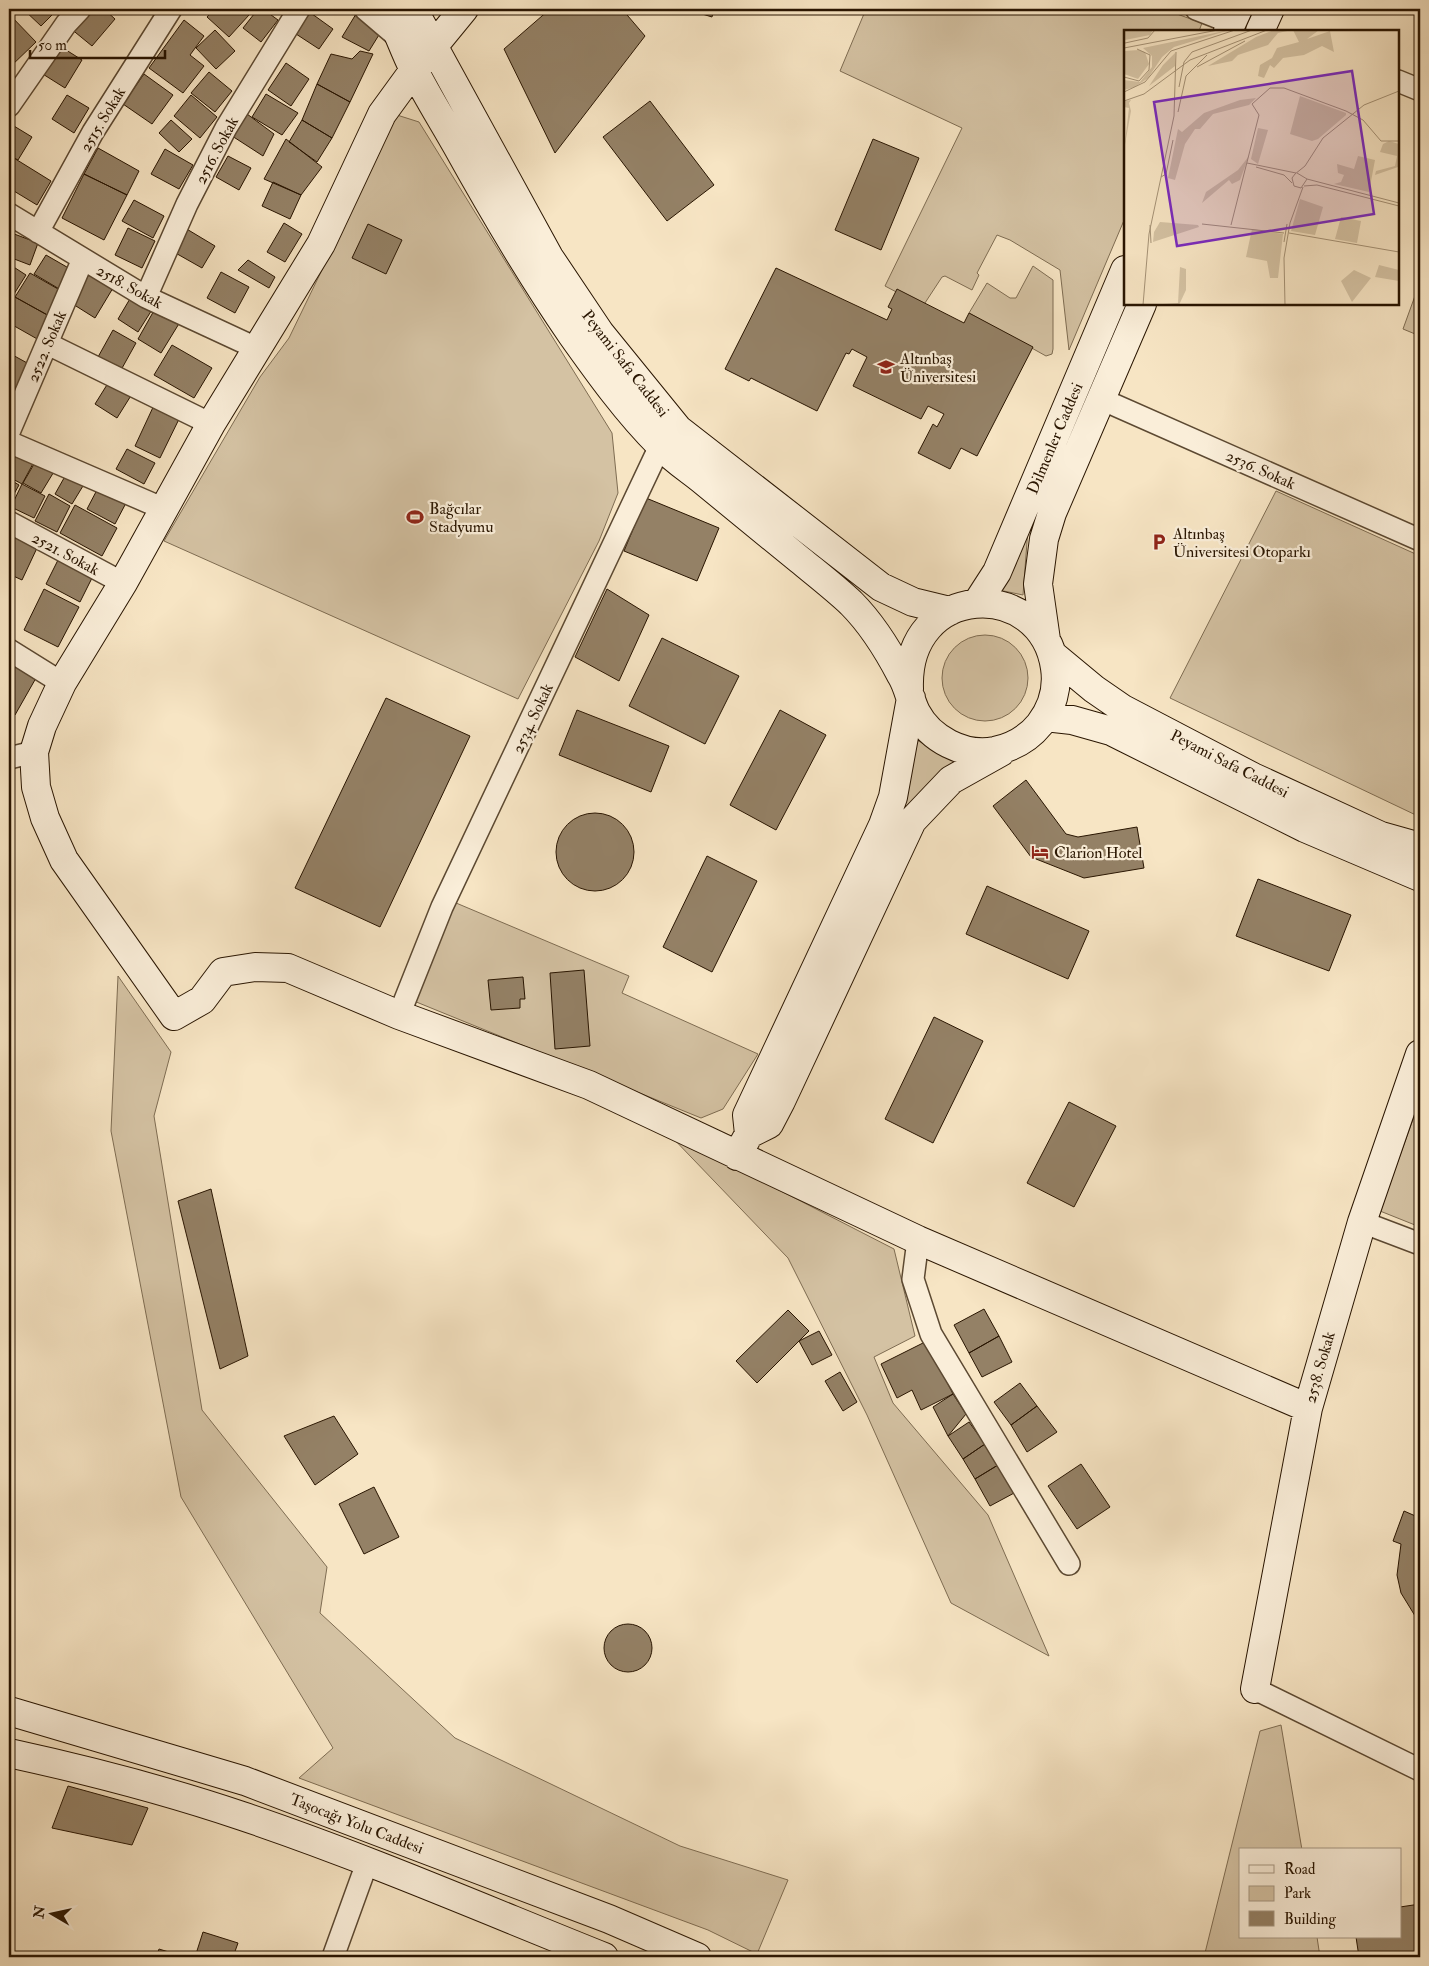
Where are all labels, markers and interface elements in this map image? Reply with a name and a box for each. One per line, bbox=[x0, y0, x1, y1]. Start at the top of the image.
scale bar bbox=[30, 28, 165, 60]
inset map bbox=[1124, 30, 1399, 305]
text: 50 m bbox=[38, 36, 67, 55]
street label: 2515. Sokak bbox=[76, 83, 130, 156]
street label: 2516. Sokak bbox=[191, 113, 243, 188]
street label: 2518. Sokak bbox=[93, 260, 167, 313]
street label: Peyami Safa Caddesi bbox=[577, 306, 673, 421]
street label: 2522. Sokak bbox=[23, 307, 71, 385]
place label: Altınbaş Üniversitesi bbox=[899, 349, 976, 387]
school or university icon: Altınbaş Üniversitesi bbox=[876, 357, 896, 377]
street label: Dilmenler Caddesi bbox=[1022, 380, 1087, 497]
street label: 2536. Sokak bbox=[1223, 446, 1299, 494]
place label: Bağcılar Stadyumu bbox=[429, 499, 493, 537]
sports icon: Bağcılar Stadyumu bbox=[405, 507, 425, 527]
place label: Altınbaş Üniversitesi Otoparkı bbox=[1172, 524, 1311, 563]
street label: 2521. Sokak bbox=[28, 528, 103, 580]
parking icon: Altınbaş Üniversitesi Otoparkı bbox=[1149, 532, 1169, 552]
street label: 2534. Sokak bbox=[508, 680, 558, 757]
street label: Peyami Safa Caddesi bbox=[1167, 725, 1292, 802]
hotel icon: Clarion Hotel bbox=[1030, 842, 1050, 862]
place label: Clarion Hotel bbox=[1054, 843, 1142, 863]
street label: 2538. Sokak bbox=[1300, 1329, 1340, 1405]
street label: Taşocağı Yolu Caddesi bbox=[287, 1789, 426, 1859]
legend bbox=[1239, 1848, 1402, 1938]
text: Road bbox=[1284, 1860, 1316, 1879]
text: Park bbox=[1284, 1884, 1311, 1903]
north arrow bbox=[28, 1888, 78, 1938]
text: N bbox=[30, 1904, 49, 1921]
text: Building bbox=[1284, 1910, 1336, 1929]

